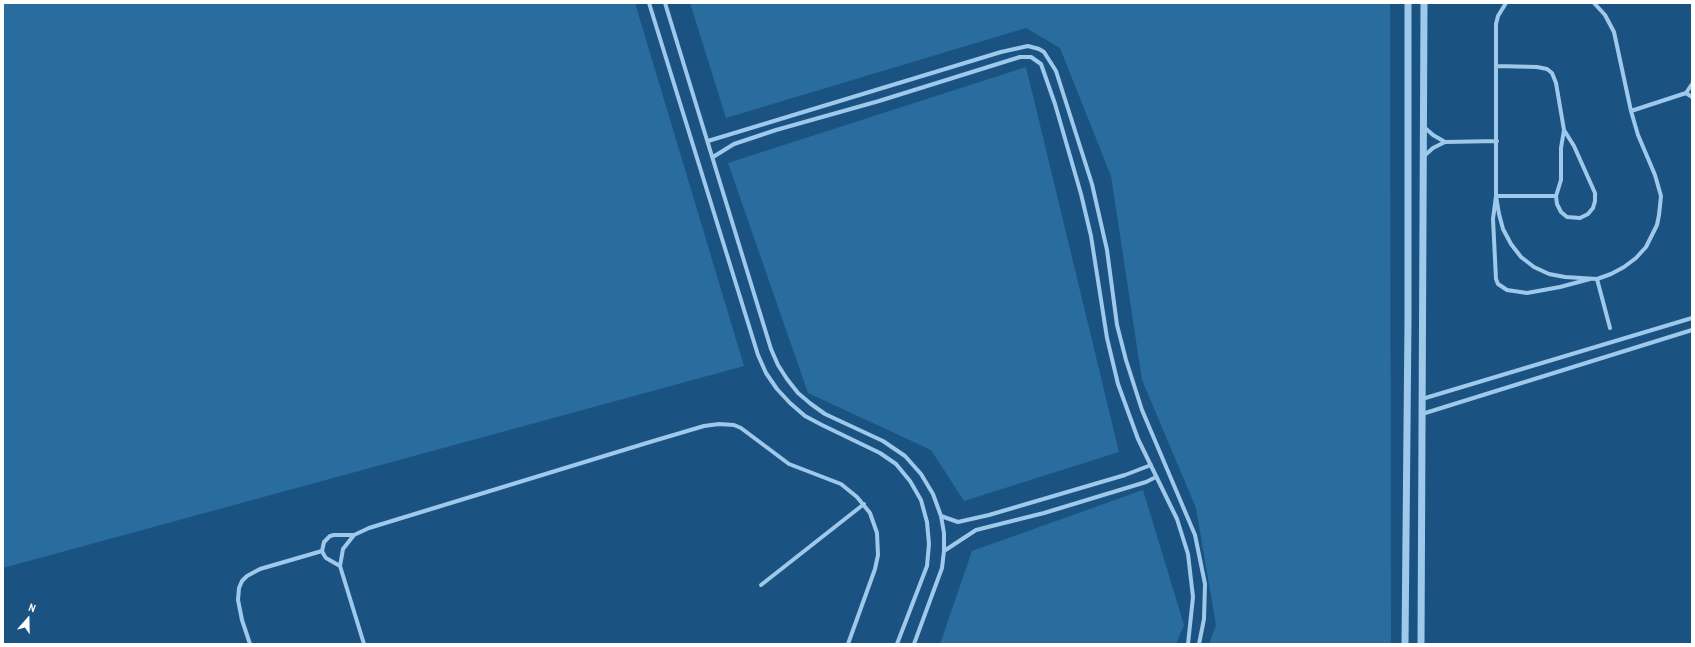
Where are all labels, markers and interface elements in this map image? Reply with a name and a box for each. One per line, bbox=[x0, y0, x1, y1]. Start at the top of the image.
north arrow bbox=[8, 599, 48, 639]
text: N bbox=[27, 600, 38, 615]

